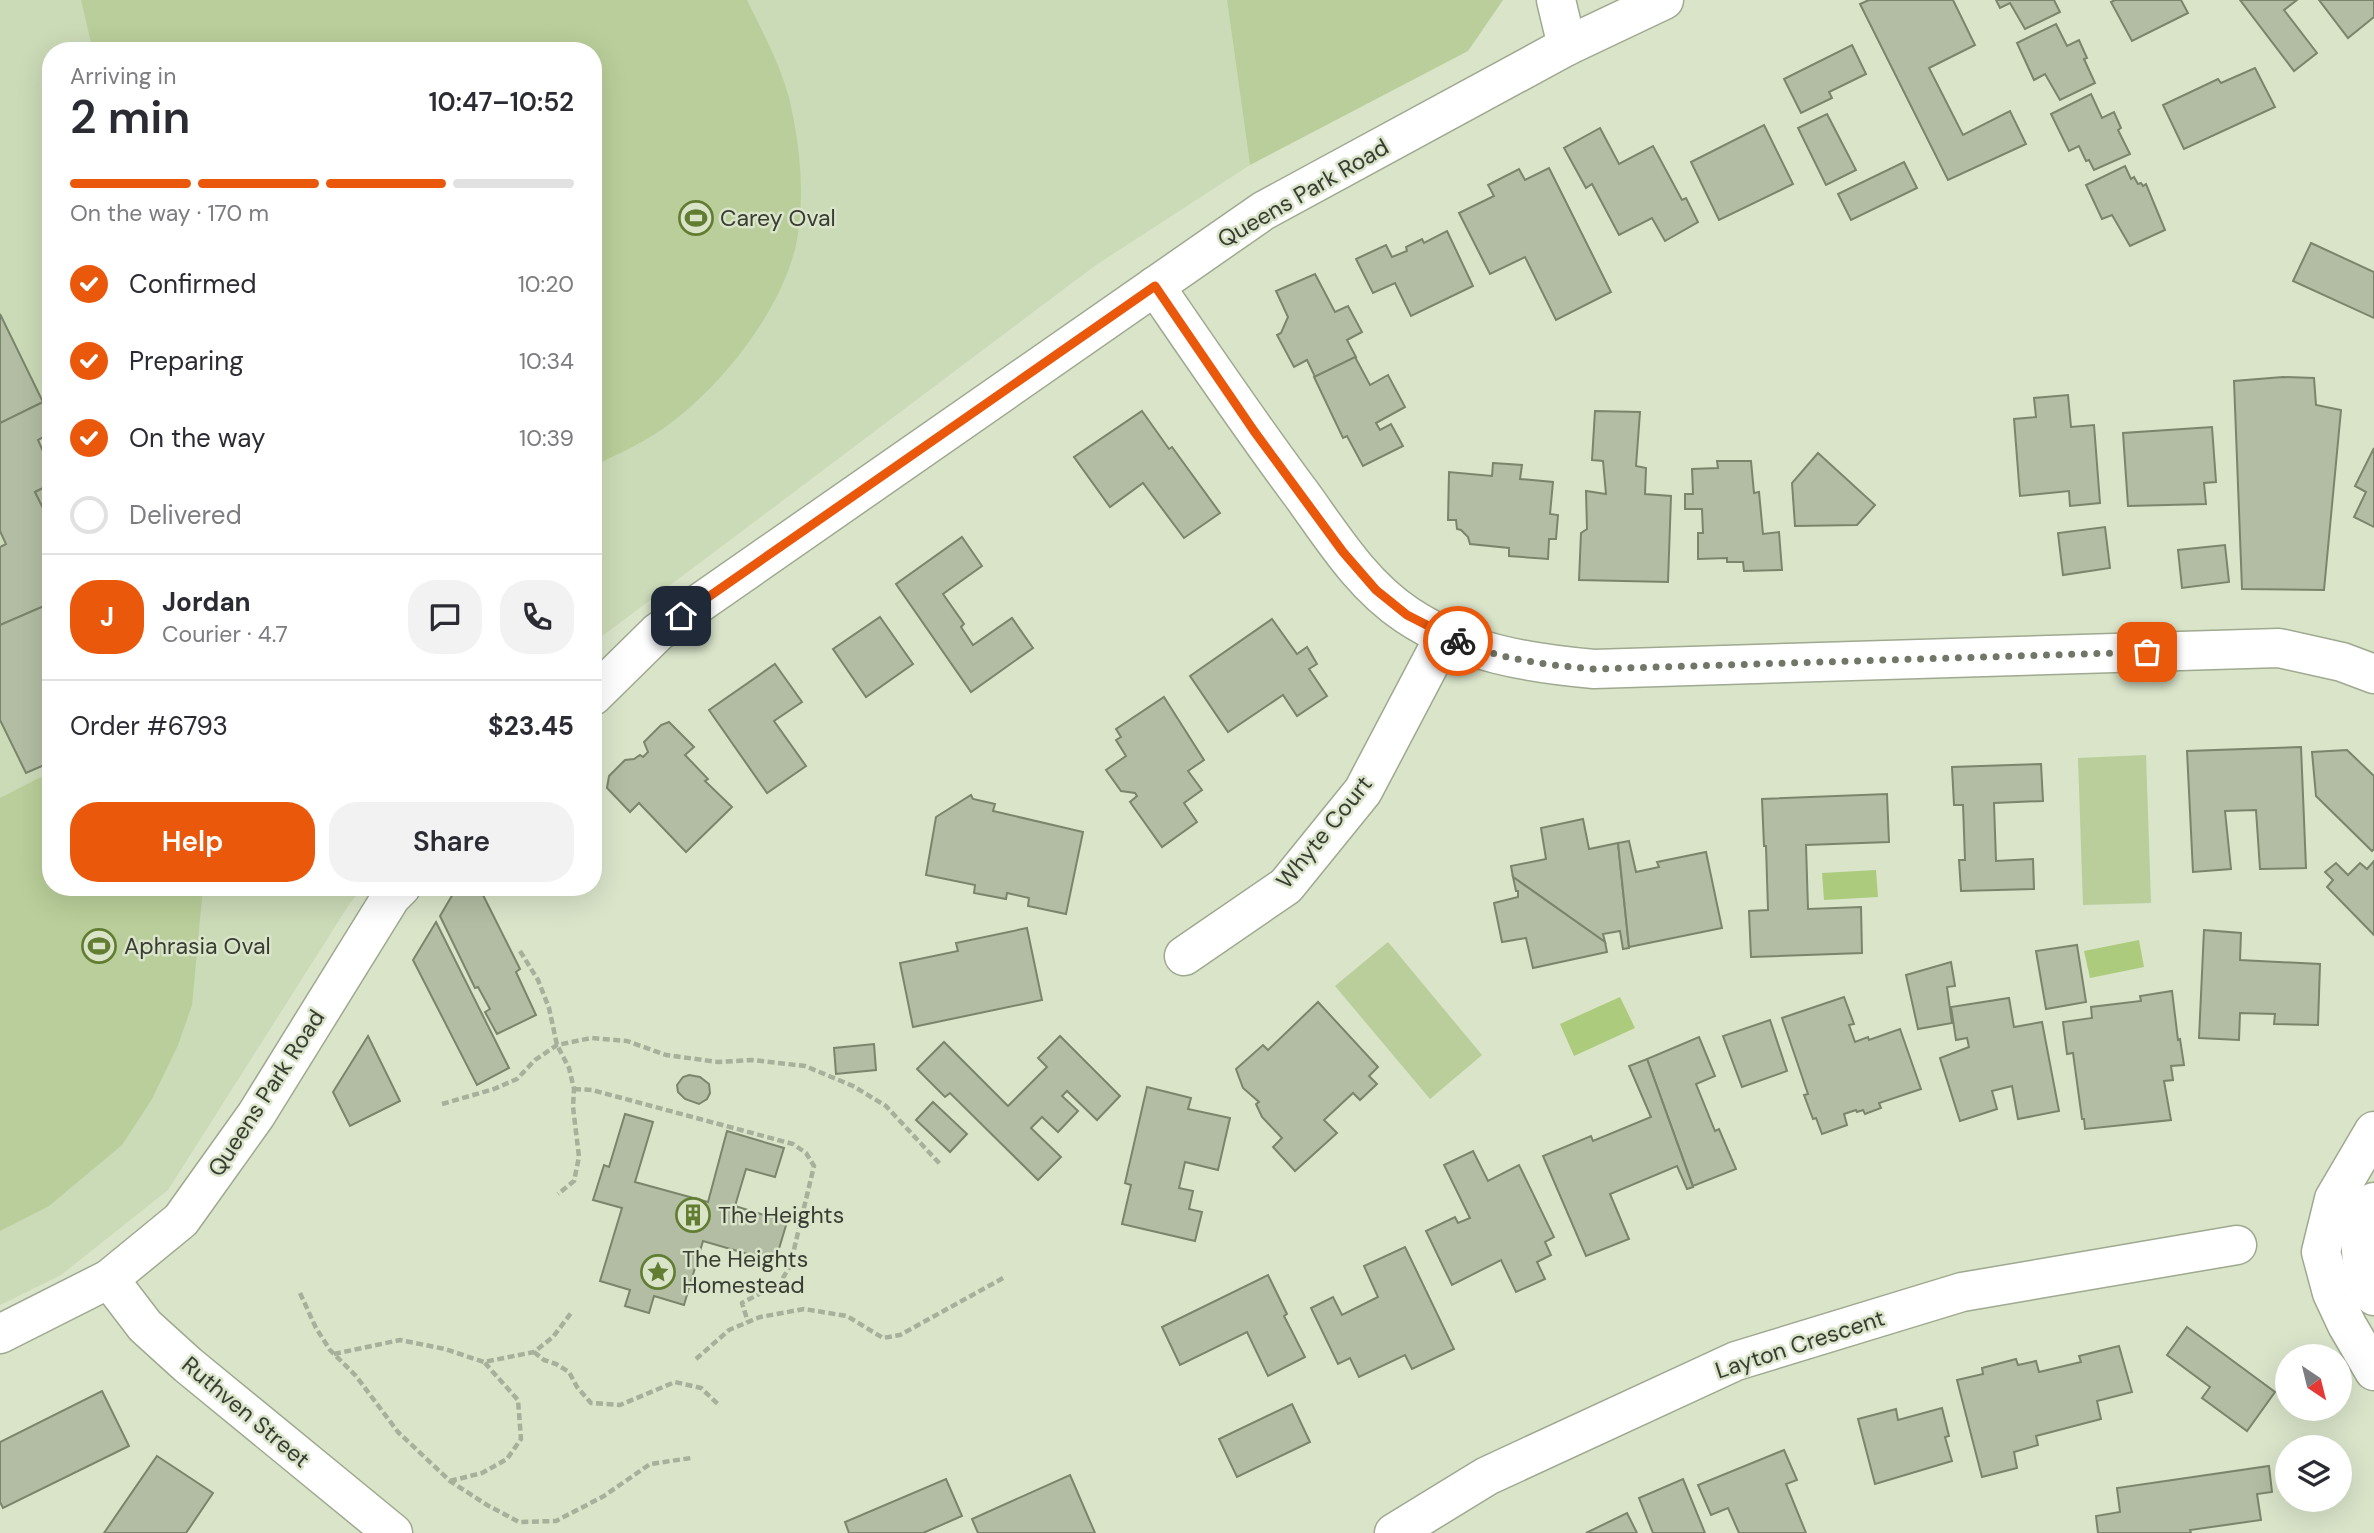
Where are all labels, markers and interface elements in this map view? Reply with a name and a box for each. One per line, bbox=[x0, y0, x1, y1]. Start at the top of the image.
text: Arriving in bbox=[70, 61, 176, 91]
text: 10:47–10:52 bbox=[428, 85, 574, 119]
text: 2 min bbox=[70, 87, 190, 147]
street label: Queens Park Road bbox=[1212, 132, 1394, 254]
text: On the way · 170 m bbox=[70, 198, 269, 228]
sports icon: Carey Oval bbox=[677, 199, 715, 237]
place label: Carey Oval bbox=[720, 203, 836, 233]
icon: check bbox=[70, 265, 108, 303]
text: Confirmed bbox=[129, 267, 256, 301]
text: 10:20 bbox=[518, 269, 574, 299]
icon: check bbox=[70, 342, 108, 380]
text: Preparing bbox=[129, 344, 244, 378]
text: 10:34 bbox=[519, 346, 574, 376]
icon: check bbox=[70, 419, 108, 457]
text: On the way bbox=[129, 421, 265, 455]
text: 10:39 bbox=[519, 423, 574, 453]
text: Delivered bbox=[129, 498, 242, 532]
button: chat bbox=[408, 580, 482, 654]
button: phone bbox=[500, 580, 574, 654]
text: Jordan bbox=[162, 585, 251, 619]
pin bbox=[651, 586, 711, 646]
icon: home bbox=[662, 597, 700, 635]
text: J bbox=[100, 600, 114, 634]
courier bbox=[1423, 606, 1493, 676]
text: Courier · 4.7 bbox=[162, 619, 288, 649]
icon: bike bbox=[1439, 622, 1477, 660]
pin bbox=[2117, 622, 2177, 682]
icon: bag bbox=[2128, 633, 2166, 671]
text: Order #6793 bbox=[70, 709, 228, 743]
text: $23.45 bbox=[488, 709, 574, 743]
street label: Whyte Court bbox=[1269, 769, 1379, 895]
button: Help bbox=[70, 802, 315, 882]
button: Share bbox=[329, 802, 574, 882]
sports icon: Aphrasia Oval bbox=[80, 927, 118, 965]
place label: Aphrasia Oval bbox=[124, 931, 271, 961]
street label: Queens Park Road bbox=[201, 1004, 331, 1182]
building icon: The Heights bbox=[674, 1196, 712, 1234]
place label: The Heights bbox=[718, 1200, 844, 1230]
place label: The Heights Homestead bbox=[682, 1244, 808, 1300]
place icon: The Heights Homestead bbox=[639, 1253, 677, 1291]
street label: Layton Crescent bbox=[1712, 1302, 1888, 1386]
north arrow bbox=[2275, 1344, 2352, 1421]
map controls bbox=[2275, 1344, 2352, 1512]
street label: Ruthven Street bbox=[176, 1350, 316, 1474]
button: layers bbox=[2275, 1435, 2352, 1512]

